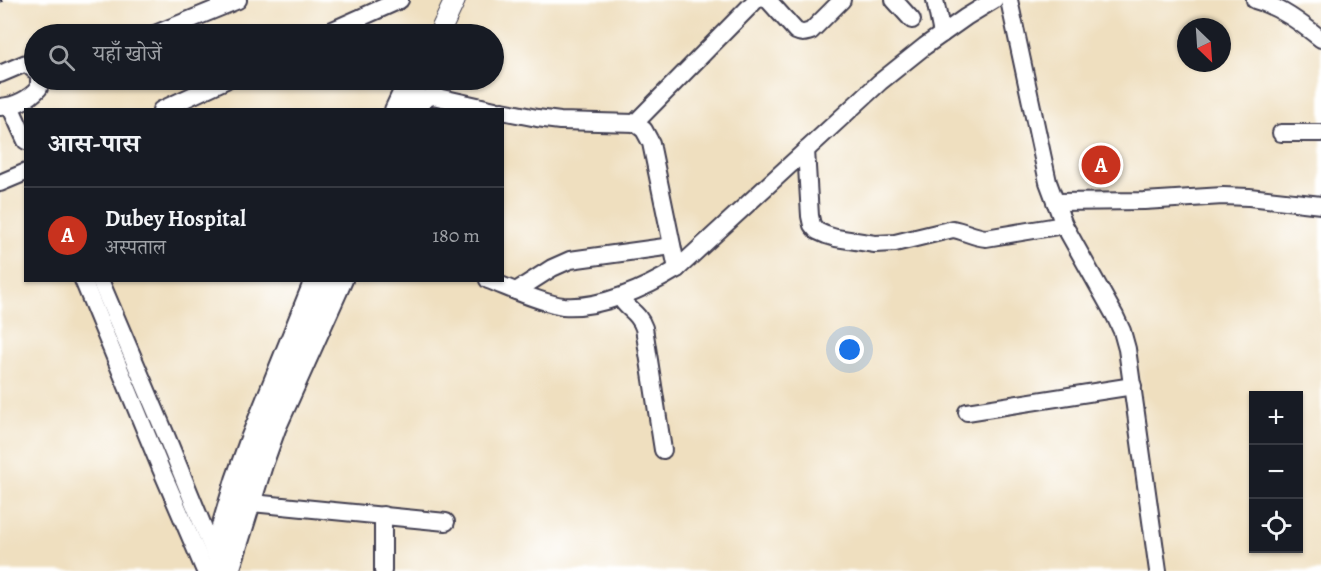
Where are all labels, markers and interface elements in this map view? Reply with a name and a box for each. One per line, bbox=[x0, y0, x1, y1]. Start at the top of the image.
north arrow bbox=[1177, 18, 1231, 72]
search box bbox=[24, 24, 504, 90]
text: यहाँ खोजें bbox=[93, 39, 162, 69]
icon: search bbox=[45, 41, 78, 74]
text: आस-पास bbox=[48, 126, 140, 161]
pin: A bbox=[1082, 142, 1120, 188]
text: Dubey Hospital bbox=[105, 204, 246, 234]
text: A bbox=[61, 222, 74, 249]
text: 180 m bbox=[432, 222, 480, 249]
text: अस्पताल bbox=[105, 234, 166, 261]
your location bbox=[835, 335, 864, 364]
map controls bbox=[1249, 391, 1303, 553]
button: + bbox=[1249, 391, 1303, 445]
button: − bbox=[1249, 445, 1303, 499]
button: locate bbox=[1249, 499, 1303, 553]

